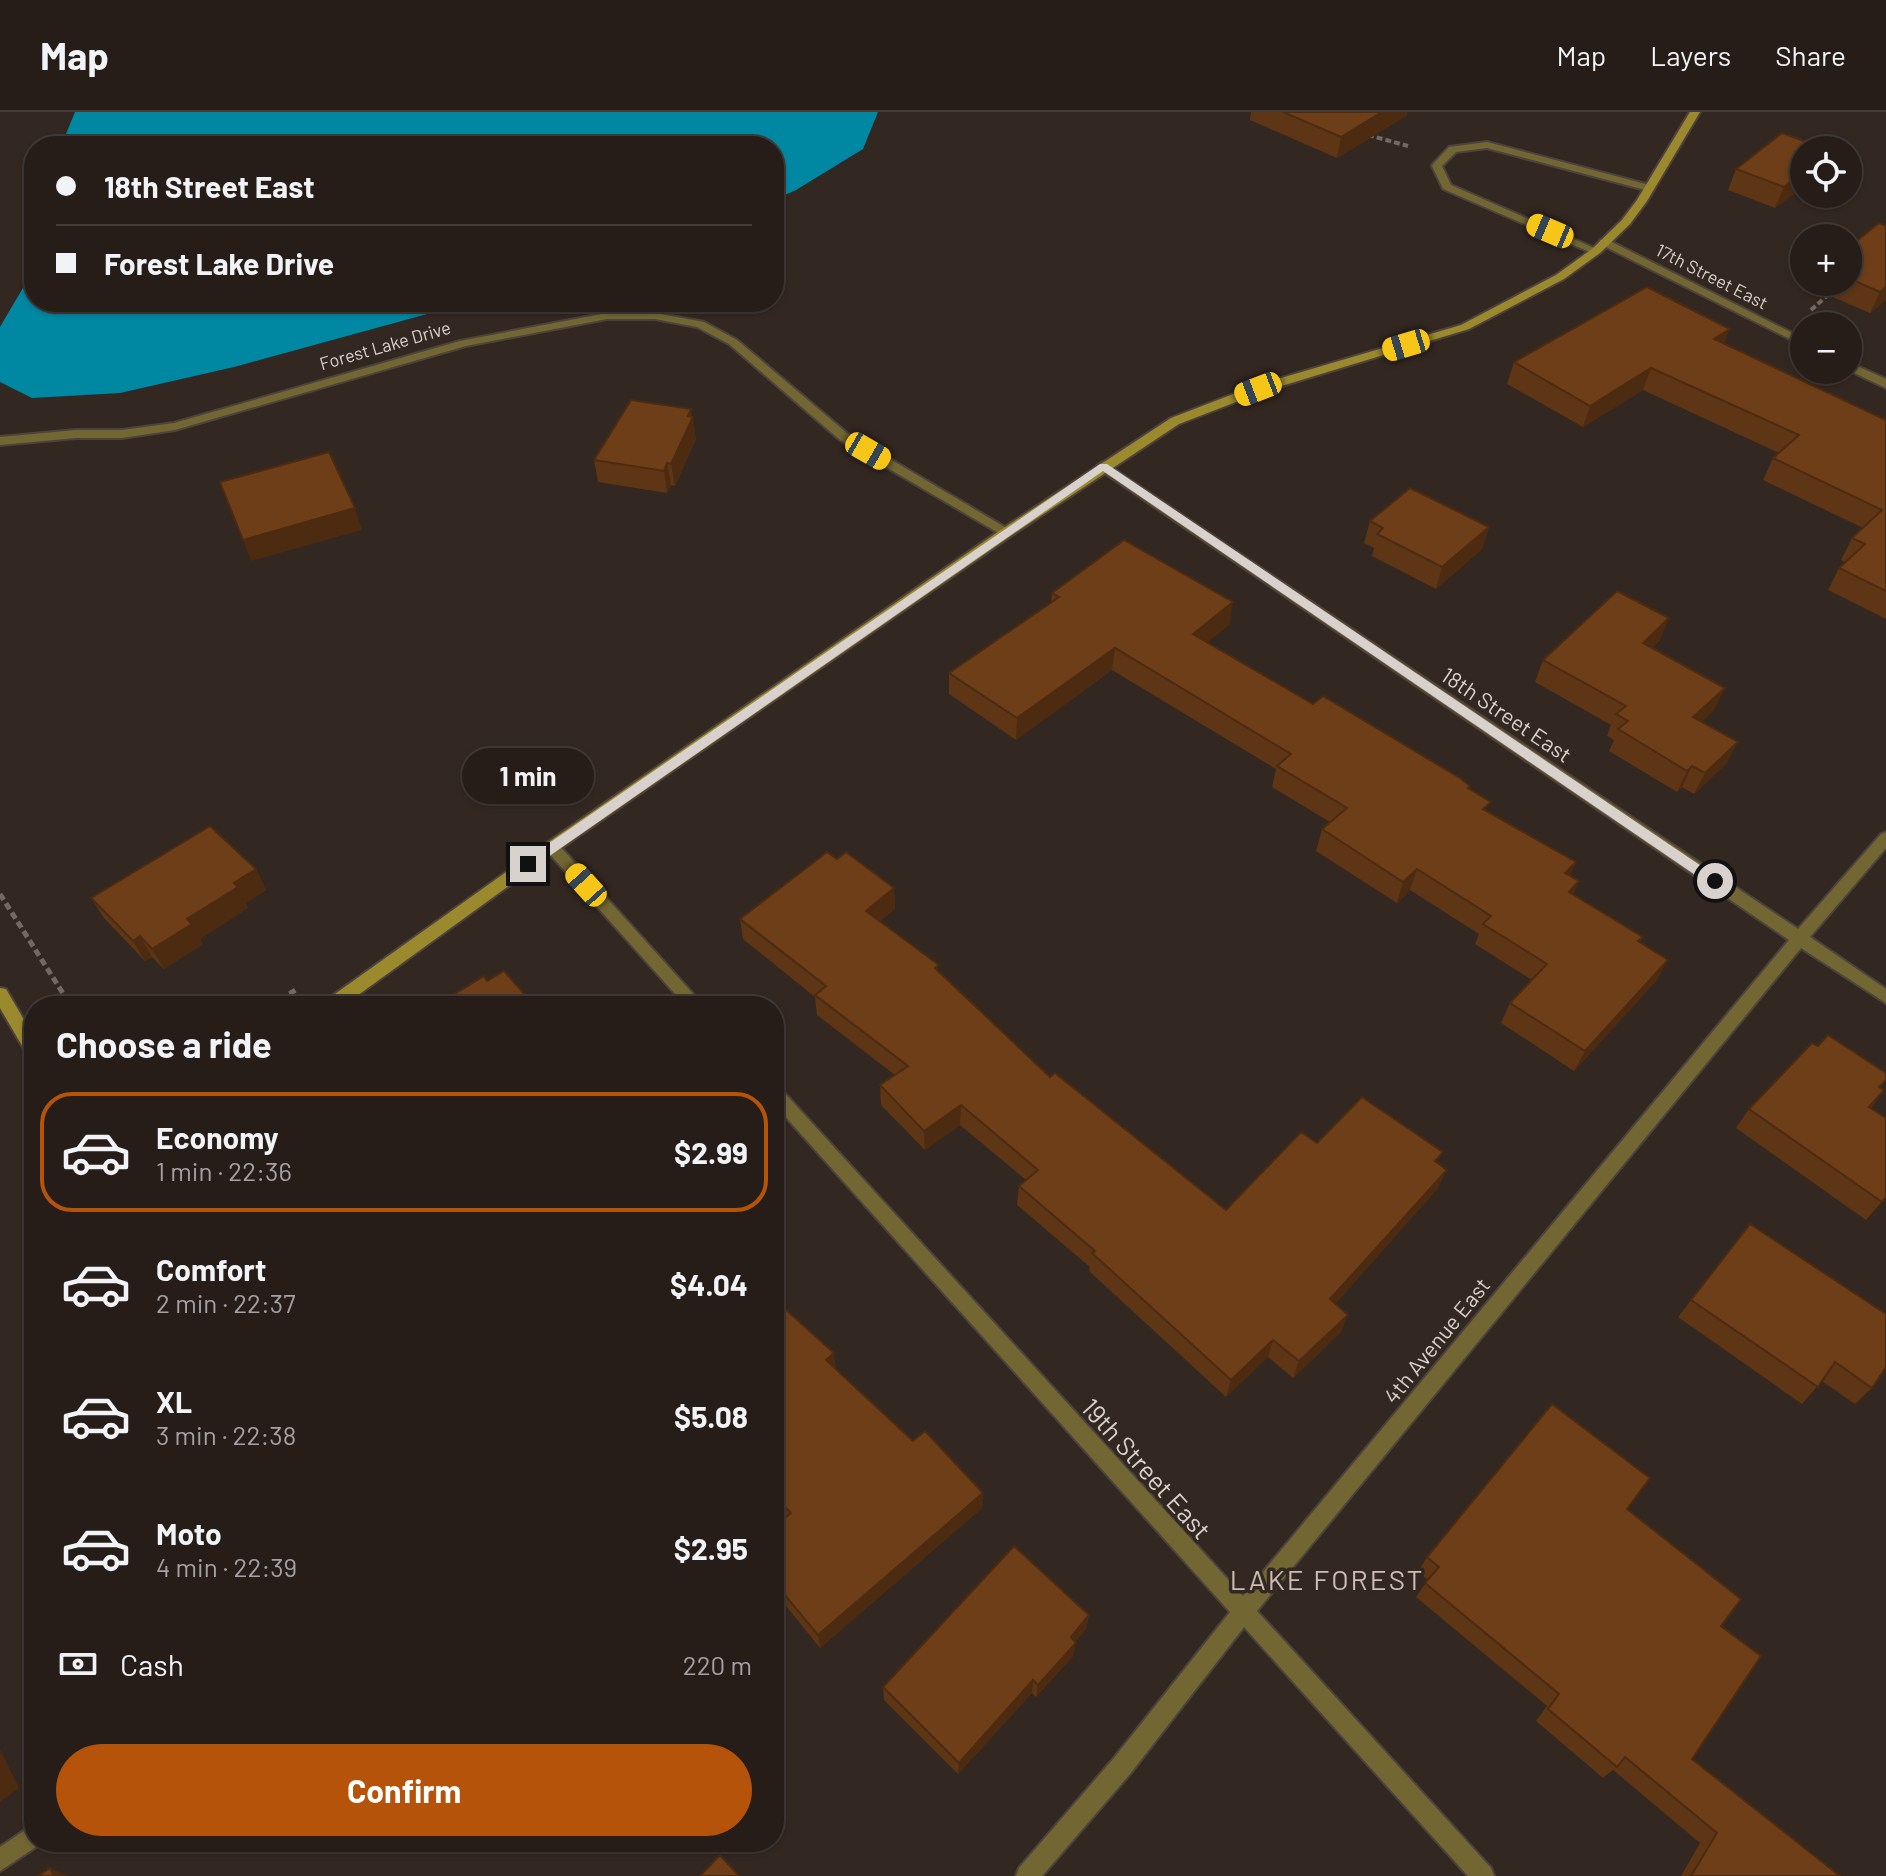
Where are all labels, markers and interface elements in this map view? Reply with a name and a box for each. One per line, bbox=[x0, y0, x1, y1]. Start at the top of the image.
text: Map bbox=[40, 32, 109, 78]
text: Map bbox=[1556, 38, 1606, 72]
text: Layers bbox=[1650, 38, 1731, 72]
text: Share bbox=[1775, 38, 1846, 72]
map controls bbox=[1790, 136, 1862, 384]
button: locate bbox=[1790, 136, 1862, 208]
text: 18th Street East bbox=[104, 168, 315, 204]
car bbox=[1523, 211, 1577, 251]
button: + bbox=[1790, 224, 1862, 296]
street label: 17th Street East bbox=[1652, 238, 1772, 314]
text: Forest Lake Drive bbox=[104, 245, 334, 281]
button: − bbox=[1790, 312, 1862, 384]
street label: Forest Lake Drive bbox=[317, 316, 453, 374]
car bbox=[1380, 327, 1432, 363]
car bbox=[1231, 369, 1285, 409]
car bbox=[841, 429, 895, 473]
street label: 18th Street East bbox=[1437, 661, 1577, 767]
callout: 1 min bbox=[462, 748, 594, 804]
text: 1 min bbox=[500, 760, 556, 791]
route end bbox=[510, 846, 546, 882]
car bbox=[561, 859, 611, 911]
route start bbox=[1697, 863, 1733, 899]
text: Choose a ride bbox=[56, 1022, 272, 1065]
icon: car bbox=[60, 1116, 132, 1188]
text: Economy bbox=[156, 1119, 279, 1155]
text: $2.99 bbox=[674, 1134, 748, 1170]
text: 1 min · 22:36 bbox=[156, 1155, 292, 1186]
icon: car bbox=[60, 1248, 132, 1320]
text: Comfort bbox=[156, 1251, 266, 1287]
text: $4.04 bbox=[670, 1266, 748, 1302]
street label: 4th Avenue East bbox=[1377, 1272, 1495, 1408]
text: 2 min · 22:37 bbox=[156, 1287, 296, 1318]
icon: car bbox=[60, 1380, 132, 1452]
text: XL bbox=[156, 1383, 192, 1419]
street label: 19th Street East bbox=[1076, 1391, 1218, 1545]
text: $5.08 bbox=[674, 1398, 748, 1434]
text: 3 min · 22:38 bbox=[156, 1419, 296, 1450]
icon: car bbox=[60, 1512, 132, 1584]
text: Moto bbox=[156, 1515, 222, 1551]
text: $2.95 bbox=[674, 1530, 748, 1566]
text: 4 min · 22:39 bbox=[156, 1551, 297, 1582]
district label: LAKE FOREST bbox=[1230, 1562, 1424, 1596]
icon: cash bbox=[56, 1642, 100, 1686]
text: Cash bbox=[120, 1646, 184, 1682]
text: 220 m bbox=[683, 1649, 752, 1680]
button: Confirm bbox=[56, 1744, 752, 1836]

